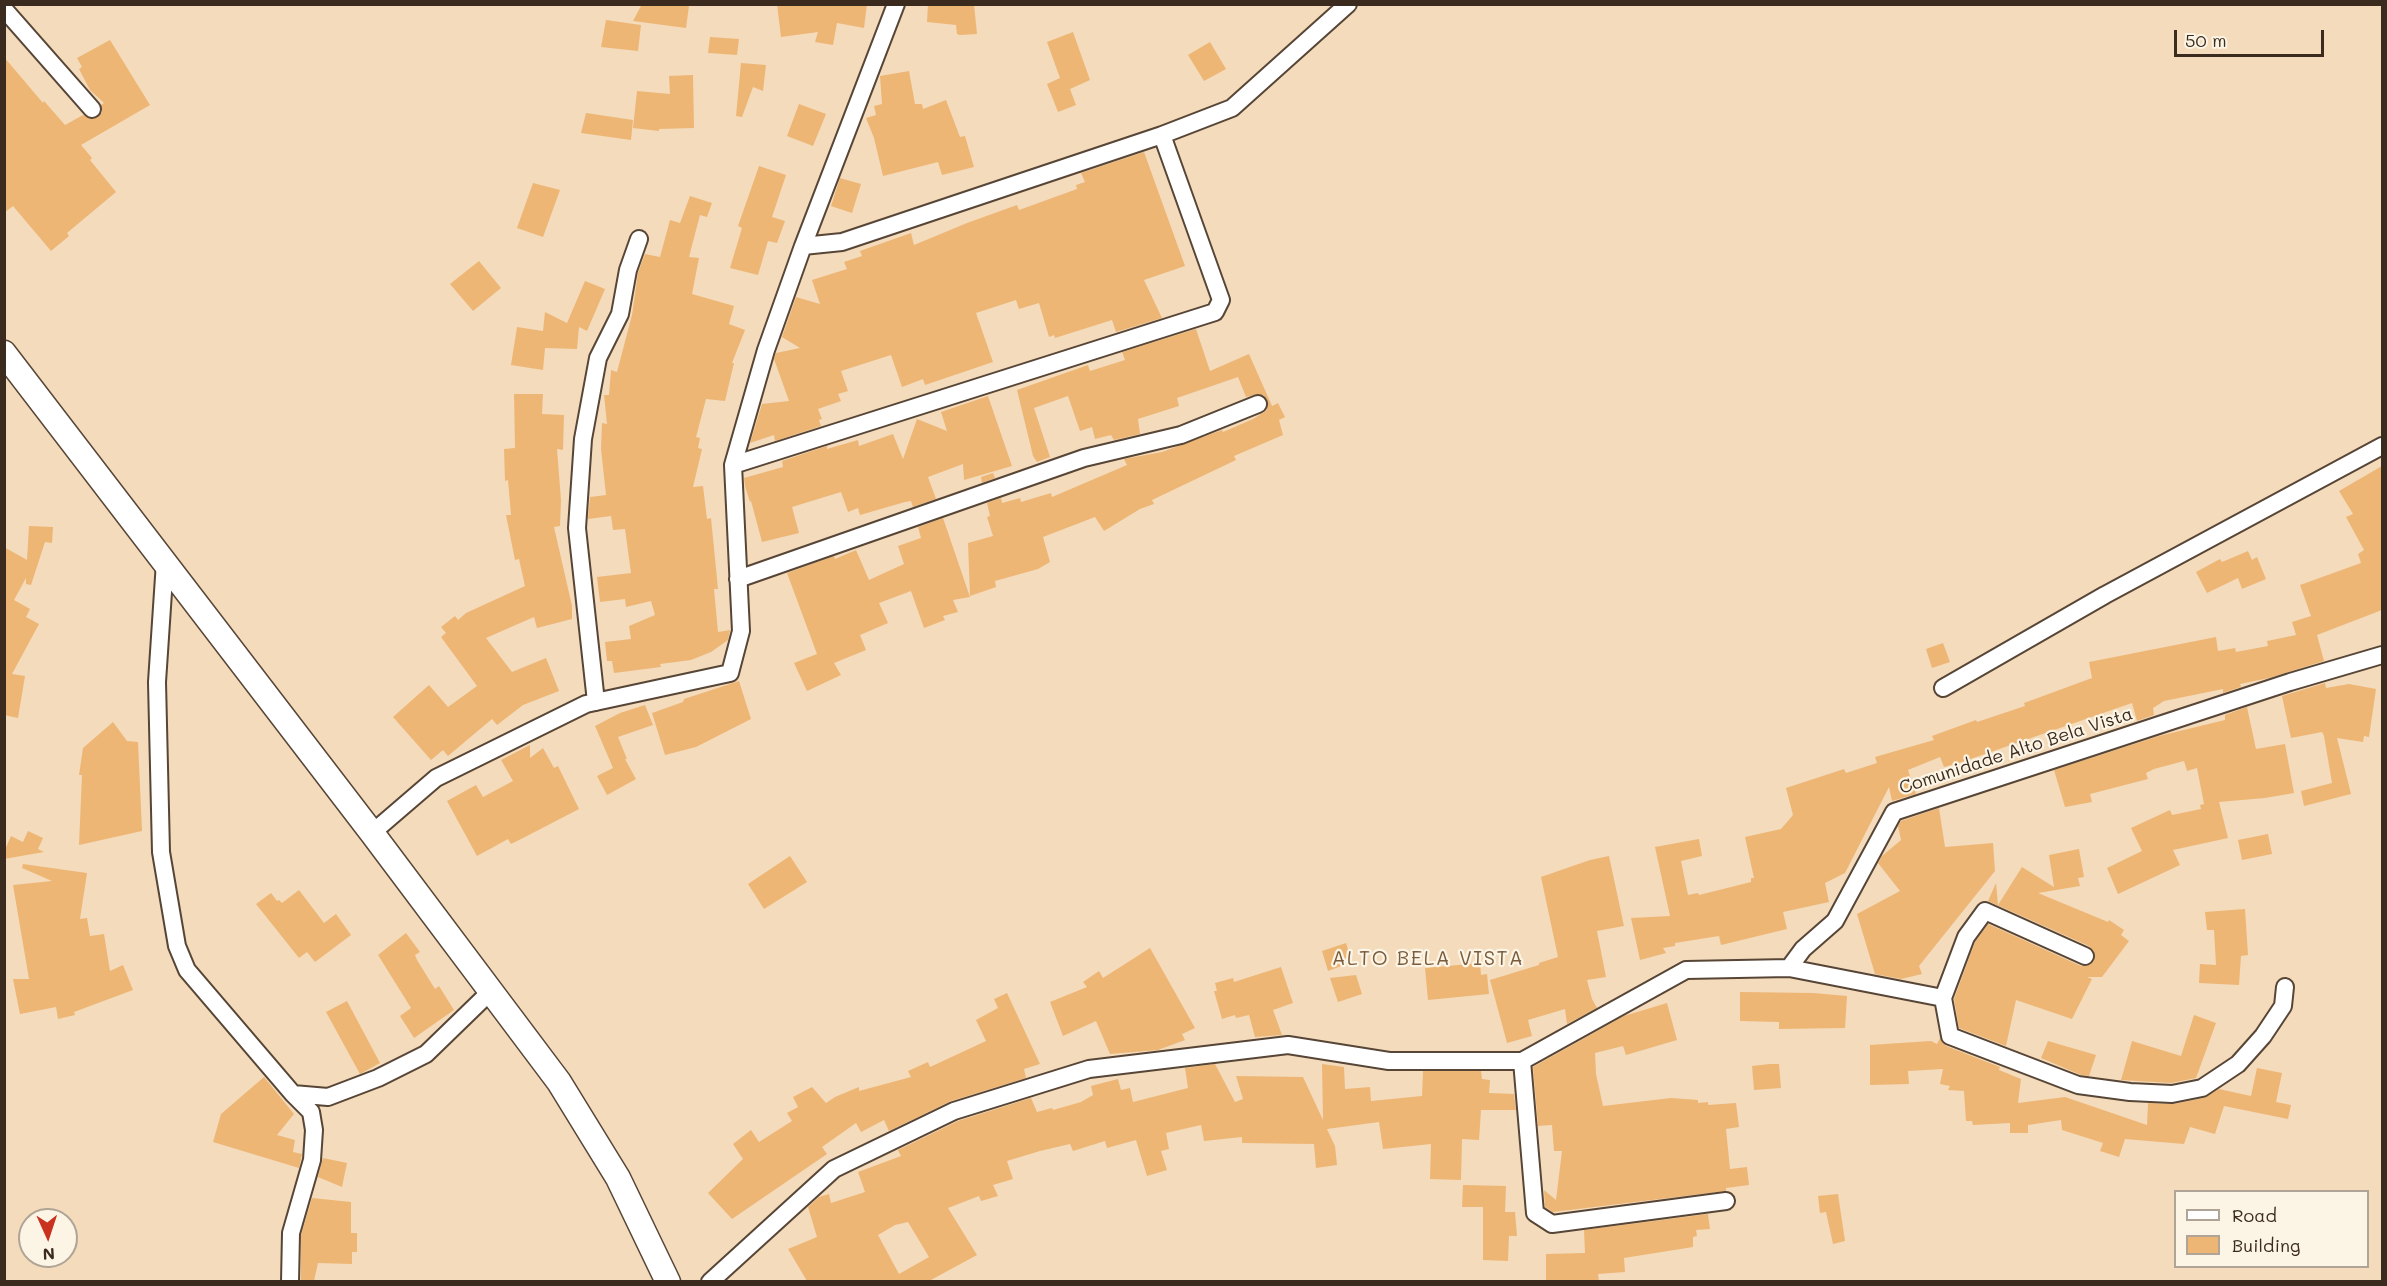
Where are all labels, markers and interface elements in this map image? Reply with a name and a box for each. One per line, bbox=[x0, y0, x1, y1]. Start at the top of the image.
scale bar bbox=[2177, 18, 2327, 56]
text: 50 m bbox=[2185, 28, 2227, 52]
street label: Comunidade Alto Bela Vista bbox=[1897, 703, 2135, 799]
district label: ALTO BELA VISTA bbox=[1332, 947, 1524, 971]
legend bbox=[2174, 1190, 2369, 1268]
text: Road bbox=[2232, 1203, 2277, 1227]
north arrow bbox=[18, 1208, 78, 1268]
text: Building bbox=[2232, 1233, 2300, 1257]
text: N bbox=[42, 1244, 55, 1265]

